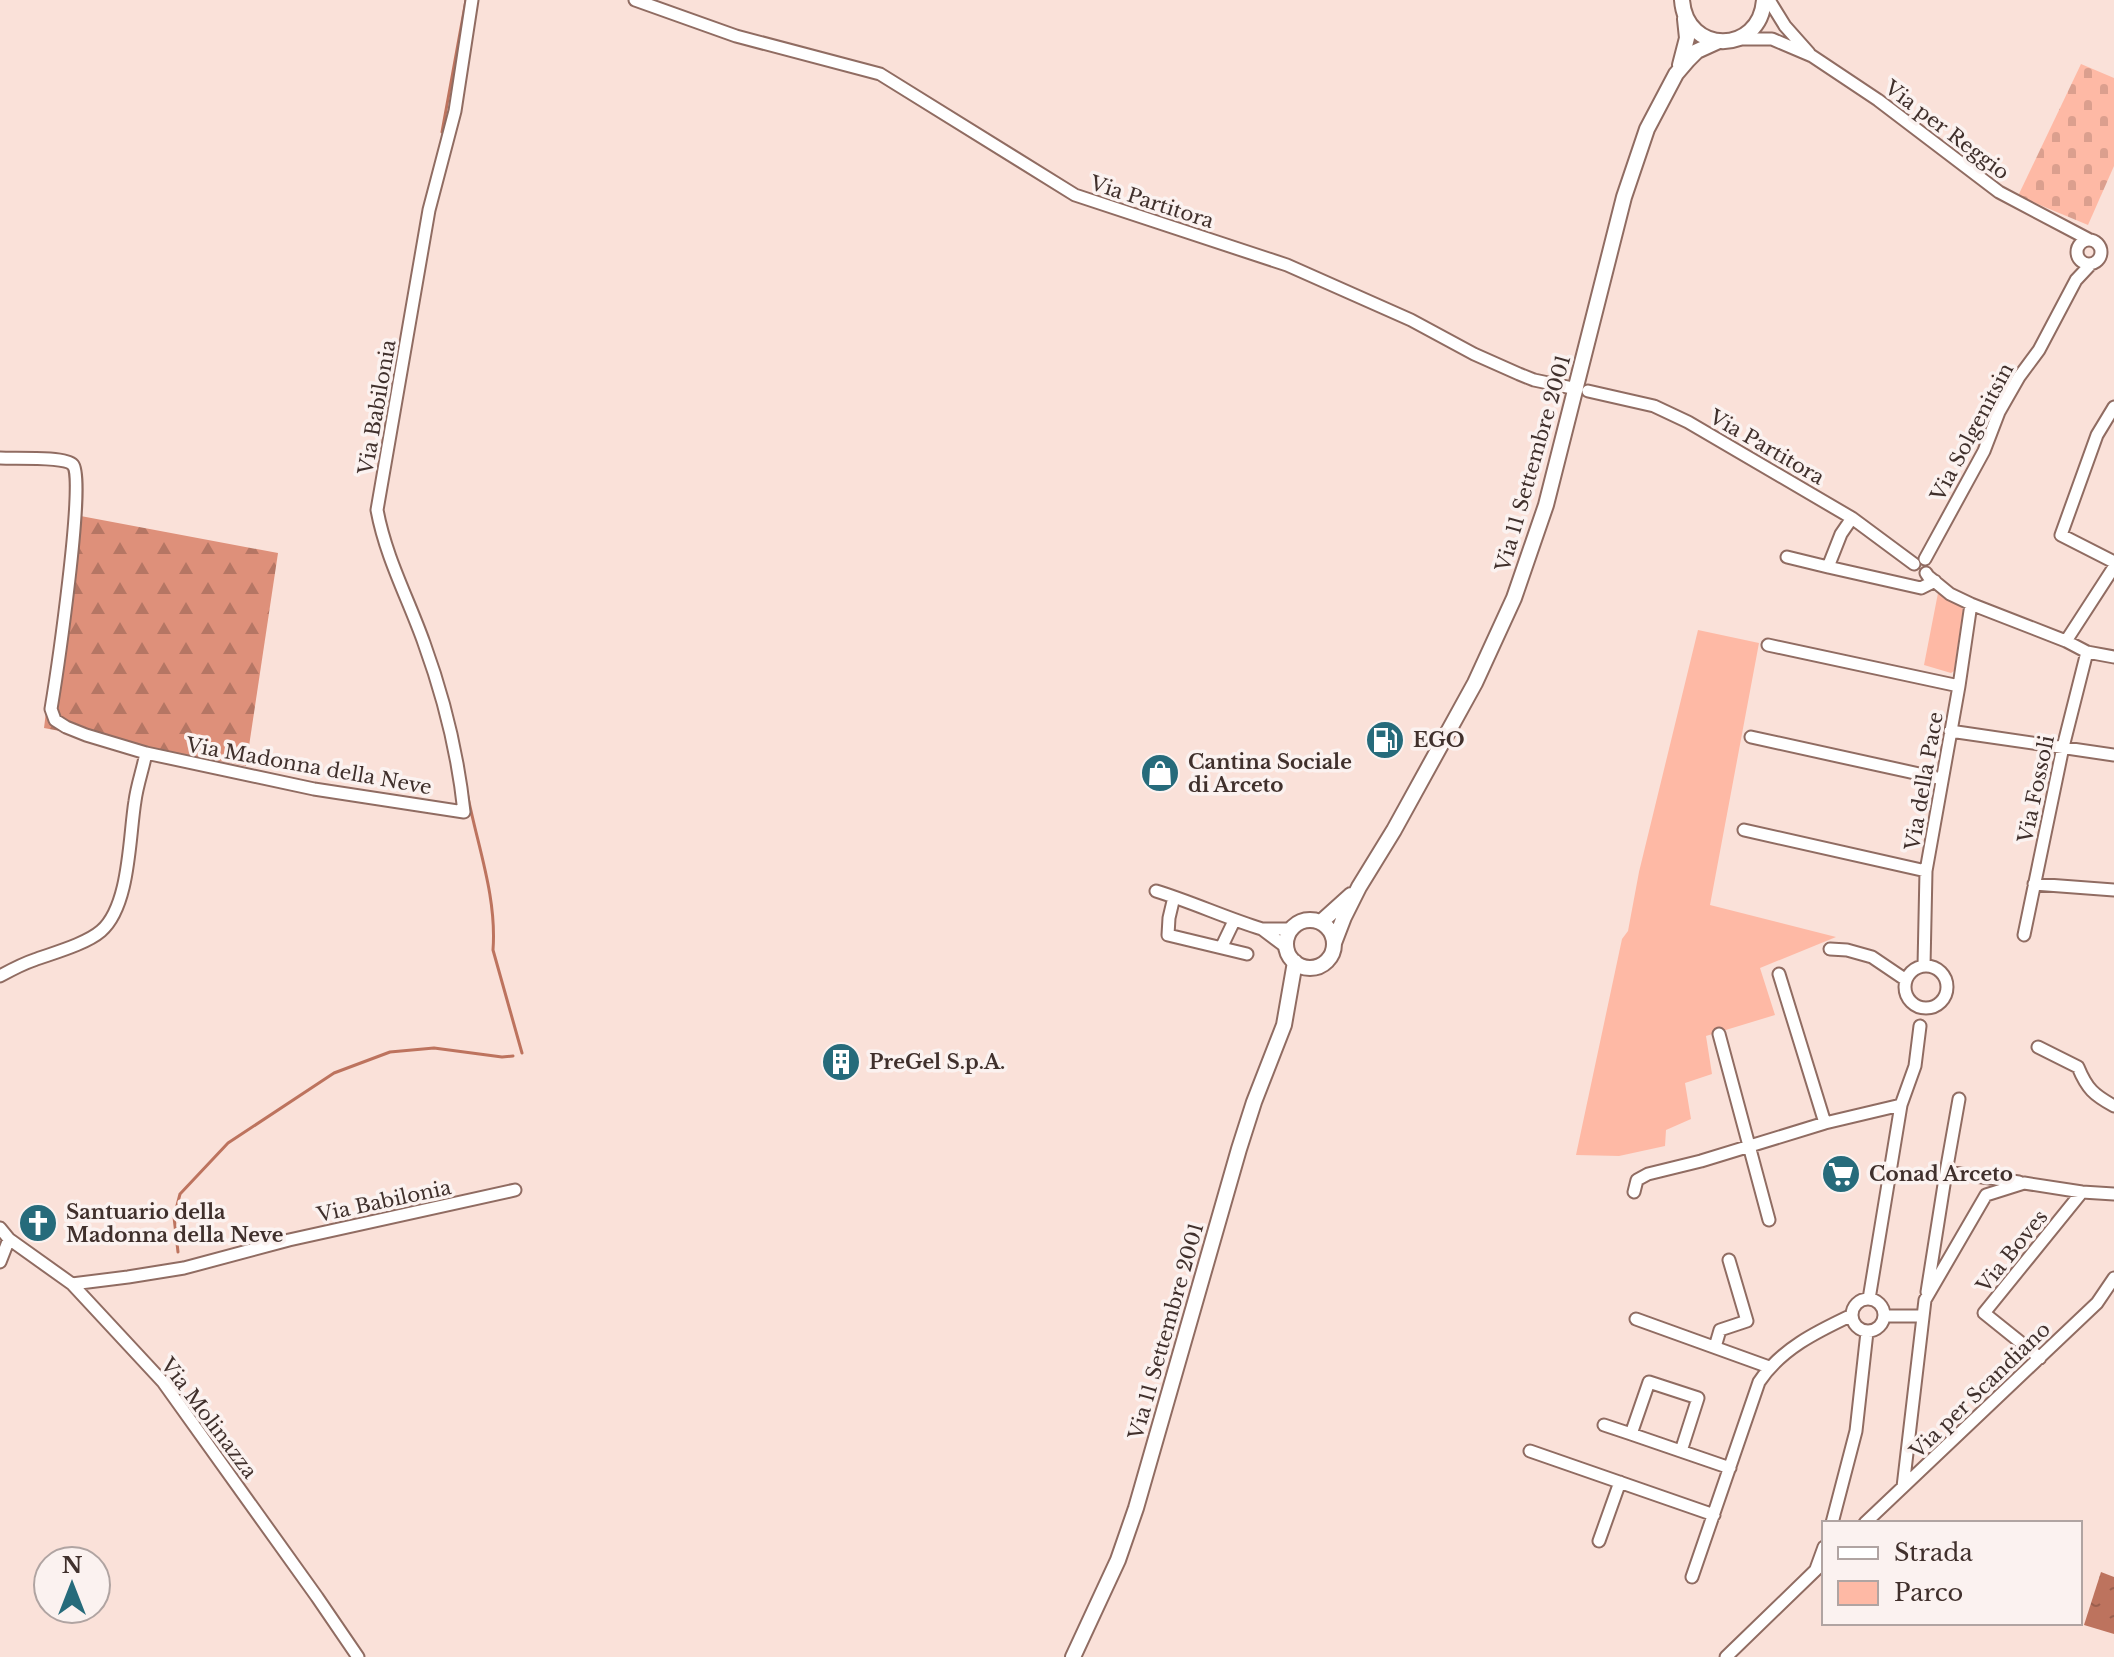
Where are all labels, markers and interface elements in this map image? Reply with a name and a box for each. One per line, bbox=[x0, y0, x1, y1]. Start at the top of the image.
street label: Via per Reggio bbox=[1879, 75, 2014, 185]
street label: Via Partitora bbox=[1086, 170, 1218, 234]
street label: Via Babilonia bbox=[353, 337, 401, 477]
street label: Via 11 Settembre 2001 bbox=[1490, 352, 1575, 575]
street label: Via Solgenitsin bbox=[1925, 359, 2019, 506]
street label: Via Partitora bbox=[1704, 404, 1830, 490]
street label: Via della Pace bbox=[1900, 710, 1948, 853]
fuel station icon: EGO bbox=[1364, 719, 1406, 761]
place label: EGO bbox=[1413, 728, 1465, 752]
street label: Via Madonna della Neve bbox=[183, 732, 434, 799]
street label: Via Fossoli bbox=[2013, 733, 2059, 846]
place label: Cantina Sociale di Arceto bbox=[1188, 750, 1352, 797]
shop icon: Cantina Sociale di Arceto bbox=[1139, 752, 1181, 794]
building icon: PreGel S.p.A. bbox=[820, 1041, 862, 1083]
place label: PreGel S.p.A. bbox=[869, 1050, 1005, 1074]
supermarket icon: Conad Arceto bbox=[1820, 1153, 1862, 1195]
place label: Conad Arceto bbox=[1869, 1162, 2013, 1186]
street label: Via Babilonia bbox=[314, 1175, 454, 1227]
place label: Santuario della Madonna della Neve bbox=[66, 1200, 283, 1247]
church icon: Santuario della Madonna della Neve bbox=[17, 1202, 59, 1244]
street label: Via Boves bbox=[1971, 1205, 2053, 1298]
street label: Via 11 Settembre 2001 bbox=[1123, 1220, 1208, 1443]
street label: Via per Scandiano bbox=[1904, 1317, 2055, 1464]
street label: Via Molinazza bbox=[155, 1352, 263, 1484]
legend bbox=[1822, 1521, 2082, 1625]
text: Strada bbox=[1894, 1538, 1973, 1567]
north arrow bbox=[32, 1545, 112, 1625]
text: N bbox=[62, 1552, 83, 1579]
text: Parco bbox=[1894, 1578, 1963, 1607]

